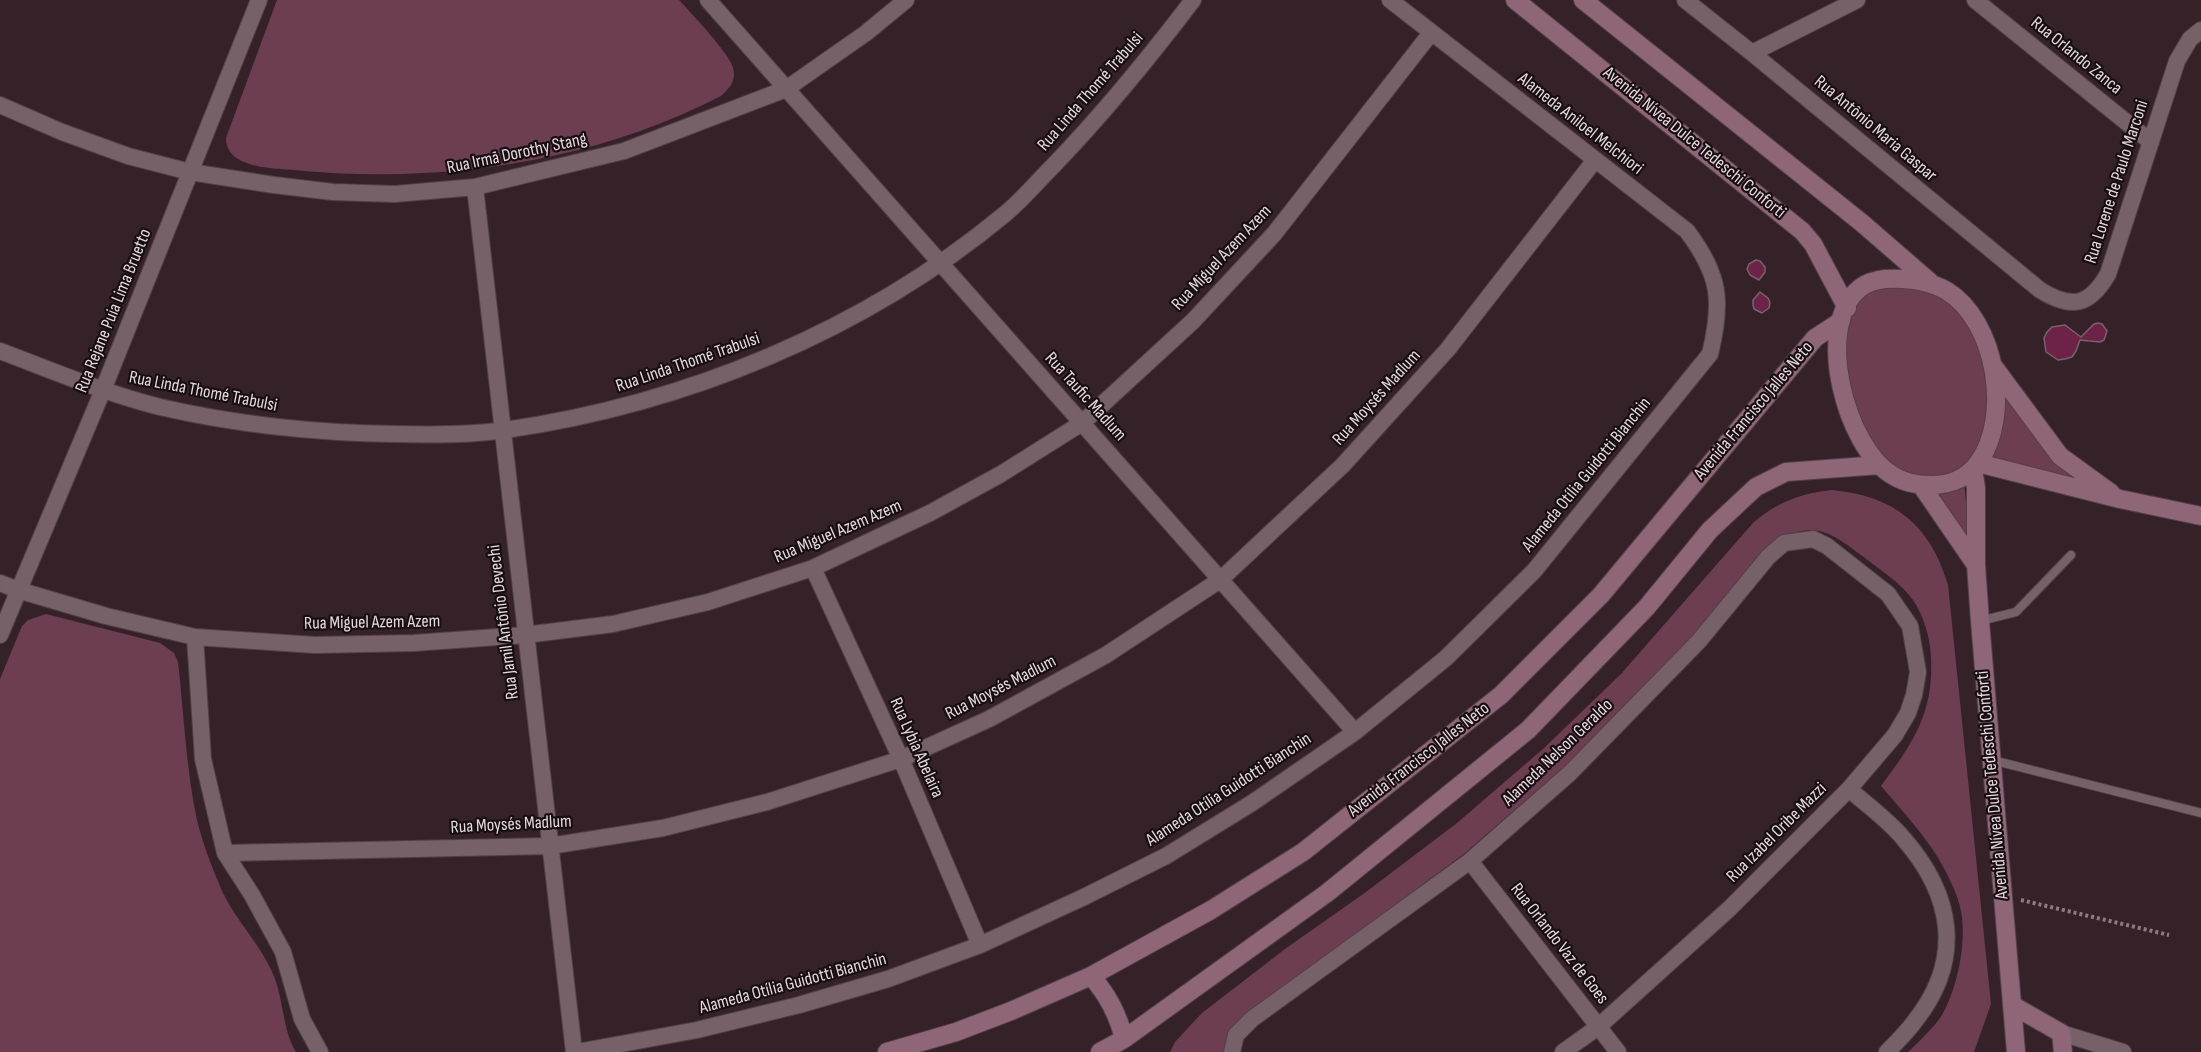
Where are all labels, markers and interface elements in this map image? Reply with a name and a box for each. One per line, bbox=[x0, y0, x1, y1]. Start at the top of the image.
street label: Rua Orlando Zanca bbox=[2026, 13, 2126, 99]
street label: Rua Linda Thomé Trabulsi bbox=[1033, 28, 1149, 156]
street label: Avenida Nívea Dulce Tedeschi Conforti bbox=[1598, 63, 1790, 223]
street label: Alameda Aniloel Melchiori bbox=[1513, 68, 1647, 180]
street label: Rua Antônio Maria Gaspar bbox=[1809, 71, 1941, 187]
street label: Rua Lorene de Paulo Marconi bbox=[2080, 97, 2154, 267]
street label: Rua Irmã Dorothy Stang bbox=[445, 129, 589, 179]
street label: Rua Miguel Azem Azem bbox=[1168, 201, 1276, 315]
street label: Rua Rejane Puia Lima Bruetto bbox=[71, 226, 157, 396]
street label: Rua Linda Thomé Trabulsi bbox=[613, 328, 763, 398]
street label: Avenida Francisco Jalles Neto bbox=[1690, 338, 1818, 484]
street label: Rua Moysés Madlum bbox=[1328, 346, 1426, 450]
street label: Rua Taufic Madlum bbox=[1040, 348, 1130, 446]
street label: Rua Linda Thomé Trabulsi bbox=[127, 367, 279, 417]
street label: Alameda Otília Guidotti Bianchin bbox=[1518, 393, 1656, 557]
street label: Rua Miguel Azem Azem bbox=[771, 495, 905, 569]
street label: Rua Jamil Antônio Devechi bbox=[484, 543, 524, 701]
street label: Rua Miguel Azem Azem bbox=[304, 611, 440, 635]
street label: Rua Moysés Madlum bbox=[942, 651, 1060, 725]
street label: Avenida Nívea Dulce Tedeschi Conforti bbox=[1972, 670, 2014, 900]
street label: Rua Lybia Abelaira bbox=[884, 694, 948, 802]
street label: Alameda Nelson Geraldo bbox=[1498, 695, 1618, 811]
street label: Avenida Francisco Jalles Neto bbox=[1344, 698, 1494, 822]
street label: Alameda Otília Guidotti Bianchin bbox=[1142, 728, 1316, 852]
street label: Rua Izabel Oribe Mazzi bbox=[1723, 779, 1831, 887]
street label: Rua Moysés Madlum bbox=[450, 811, 572, 839]
street label: Rua Orlando Vaz de Goes bbox=[1505, 879, 1613, 1009]
street label: Alameda Otília Guidotti Bianchin bbox=[697, 949, 889, 1019]

